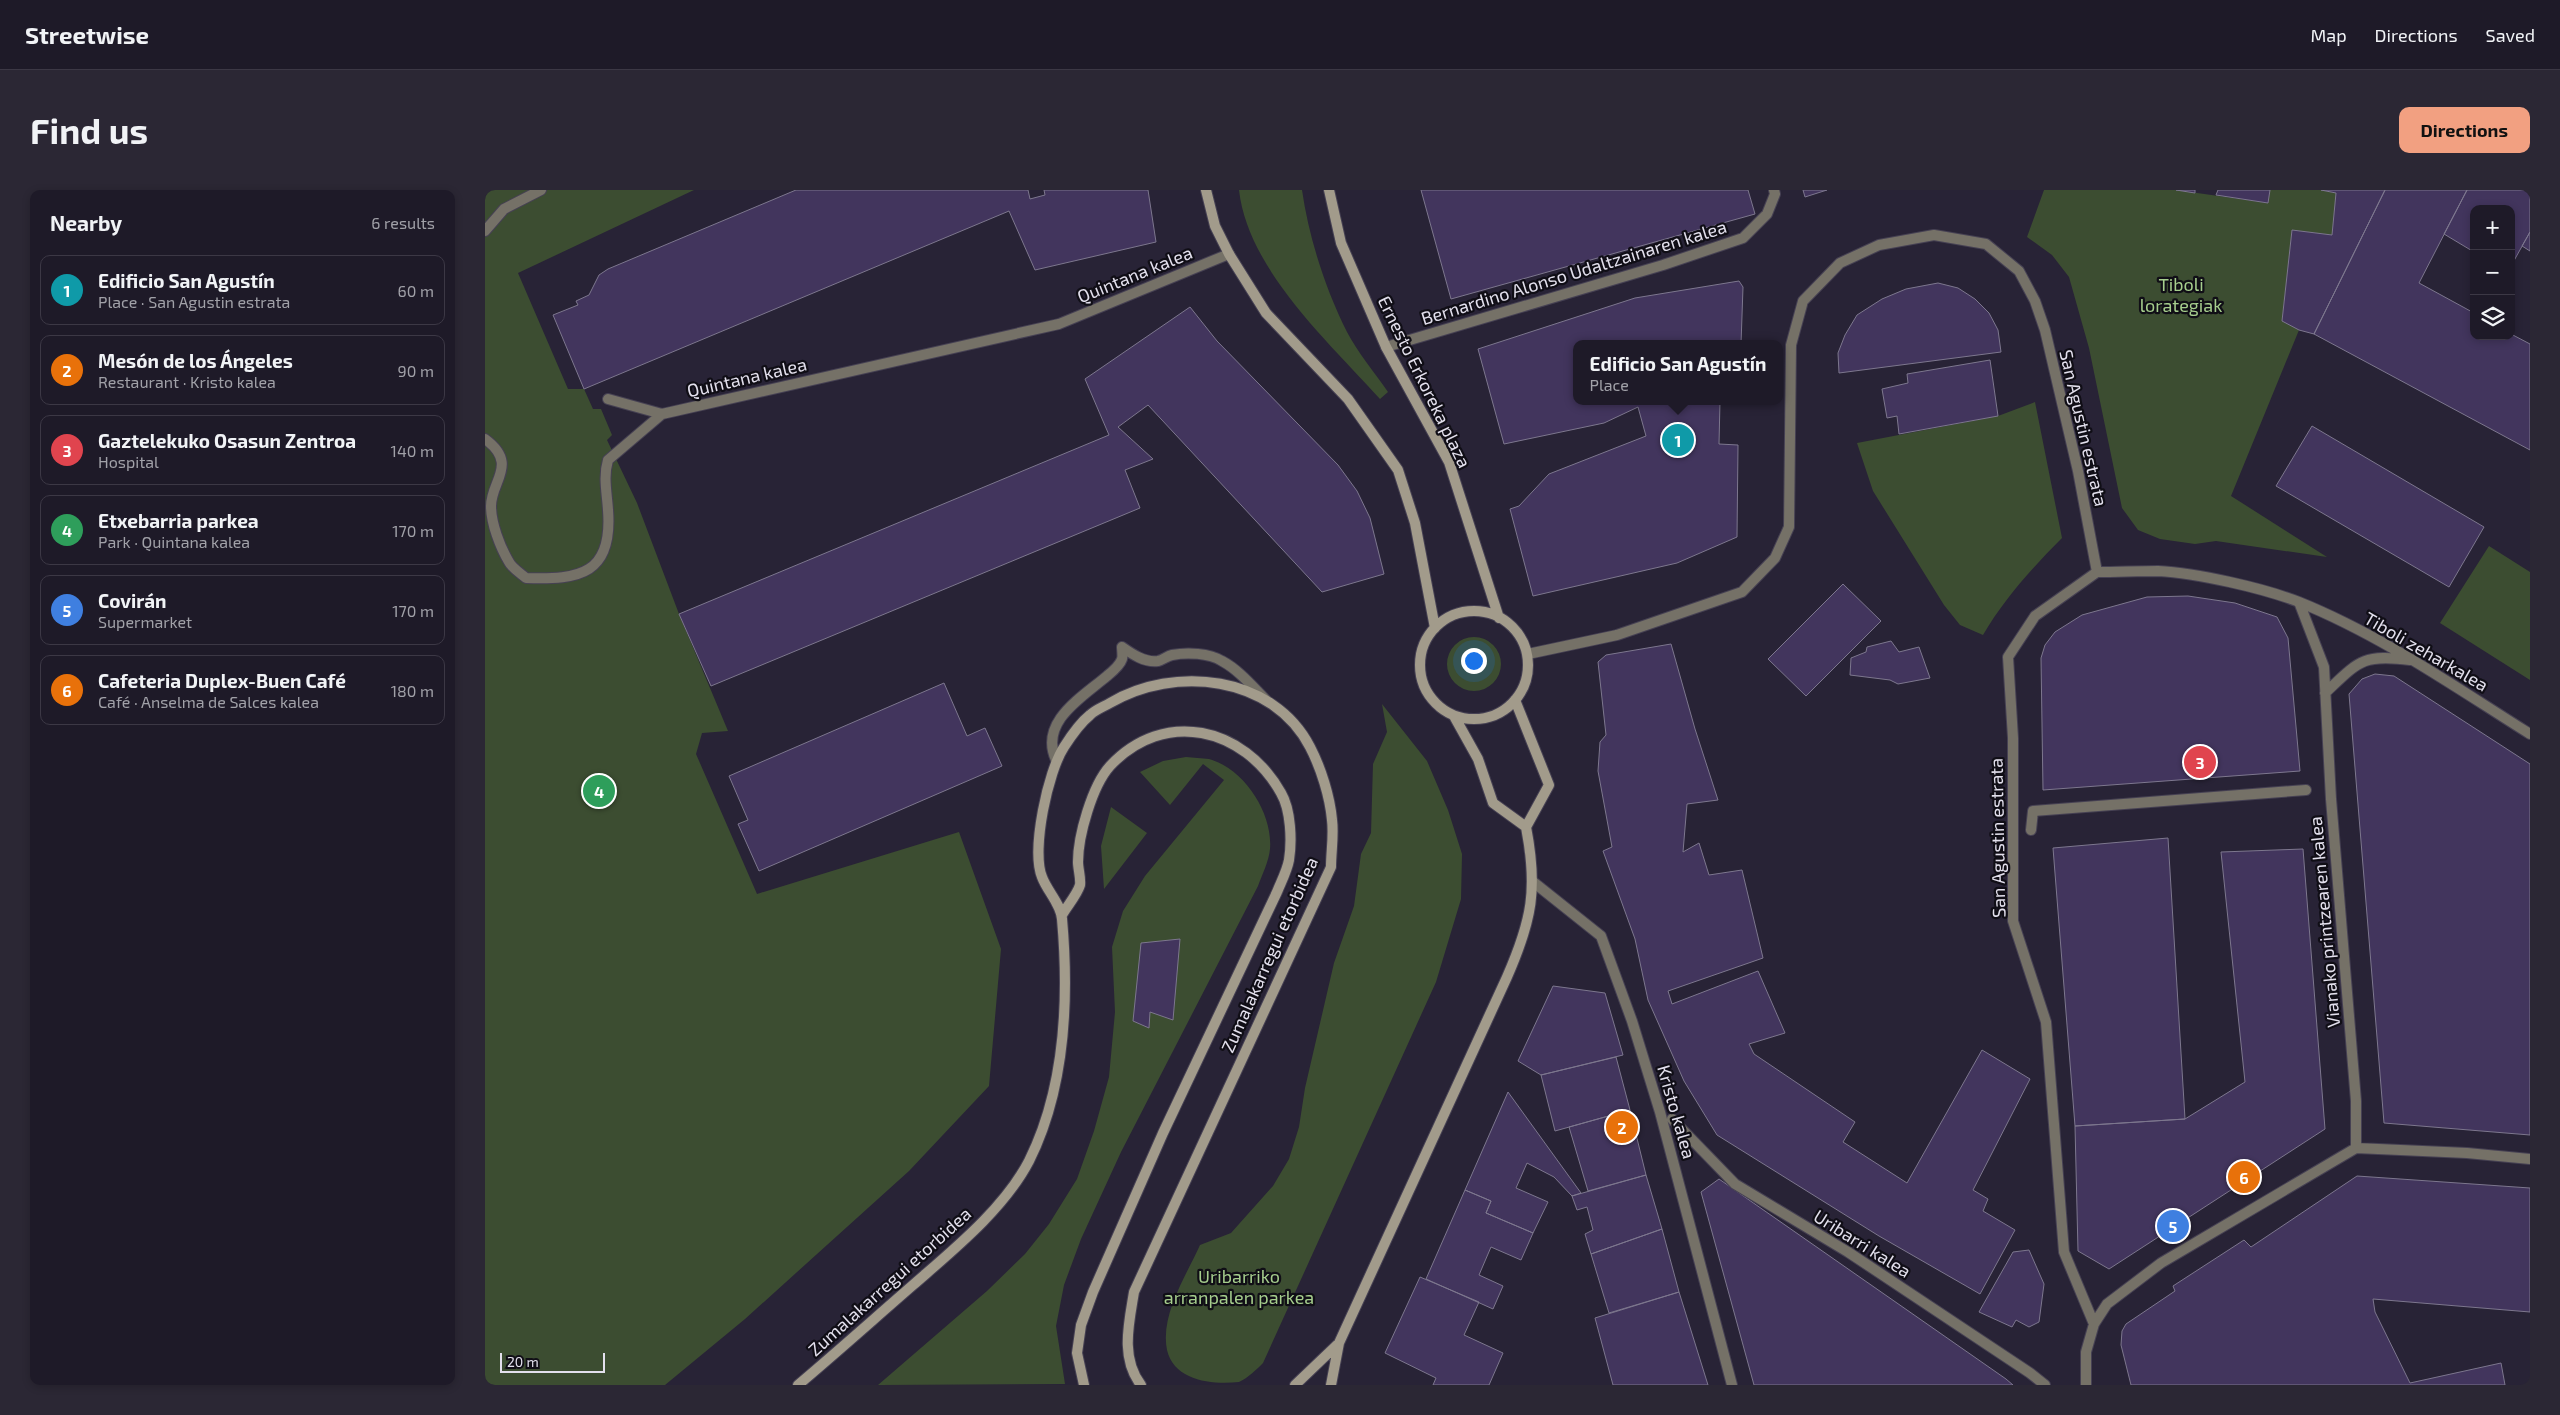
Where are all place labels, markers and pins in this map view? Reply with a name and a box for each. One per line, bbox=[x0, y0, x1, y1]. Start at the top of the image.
pin: 1 bbox=[1662, 421, 1694, 459]
pin: 3 bbox=[2184, 743, 2216, 781]
pin: 4 bbox=[583, 772, 615, 810]
pin: 2 bbox=[1606, 1108, 1638, 1146]
pin: 6 bbox=[2228, 1158, 2260, 1196]
pin: 5 bbox=[2157, 1207, 2189, 1245]

